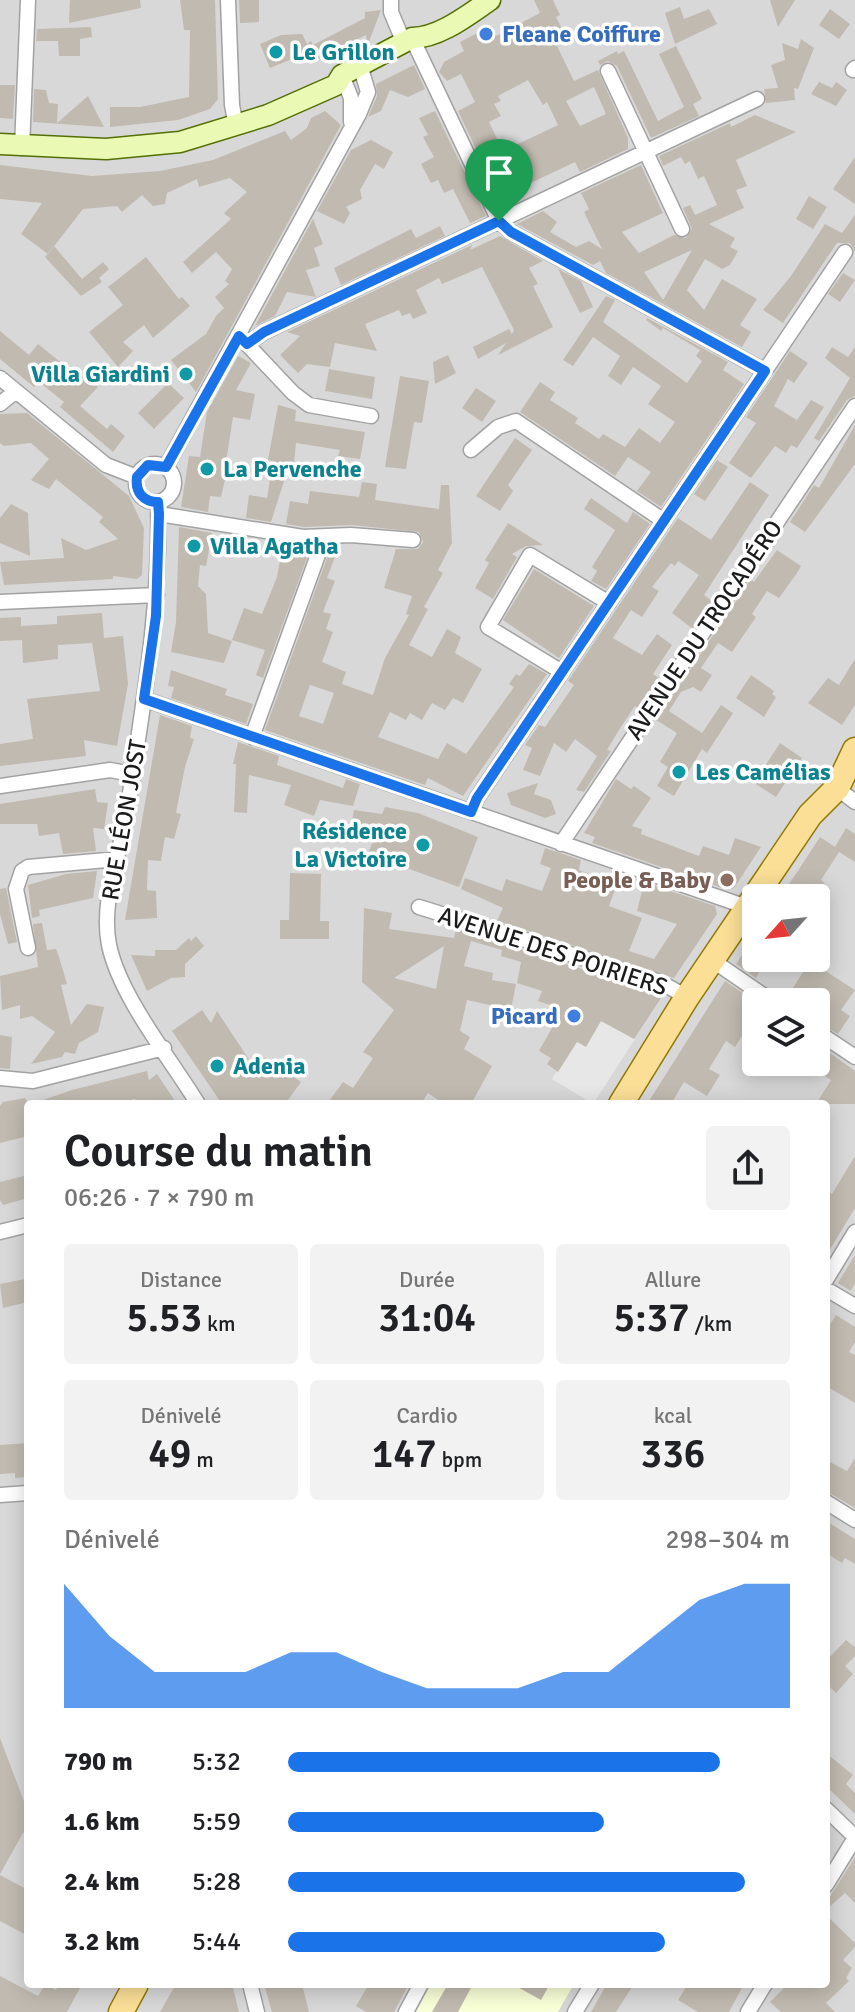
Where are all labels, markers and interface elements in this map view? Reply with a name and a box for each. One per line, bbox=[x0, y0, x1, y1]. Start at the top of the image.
place label: Fleane Coiffure bbox=[502, 19, 661, 49]
marker: Fleane Coiffure bbox=[477, 25, 495, 43]
place label: Le Grillon bbox=[292, 37, 395, 67]
marker: Le Grillon bbox=[267, 43, 285, 61]
pin bbox=[465, 139, 533, 221]
icon: arrive bbox=[477, 151, 521, 195]
place label: Villa Giardini bbox=[31, 359, 170, 389]
marker: Villa Giardini bbox=[177, 365, 195, 383]
place label: La Pervenche bbox=[223, 454, 362, 484]
marker: La Pervenche bbox=[198, 460, 216, 478]
street label: AVENUE DU TROCADÉRO bbox=[619, 514, 789, 746]
place label: Villa Agatha bbox=[210, 531, 339, 561]
marker: Villa Agatha bbox=[185, 537, 203, 555]
street label: RUE LÉON JOST bbox=[95, 737, 153, 903]
place label: Les Camélias bbox=[695, 757, 831, 787]
marker: Les Camélias bbox=[670, 763, 688, 781]
place label: Résidence La Victoire bbox=[294, 816, 407, 874]
marker: Résidence La Victoire bbox=[414, 836, 432, 854]
place label: People & Baby bbox=[563, 865, 711, 895]
marker: People & Baby bbox=[718, 871, 736, 889]
north arrow bbox=[742, 884, 830, 972]
map controls bbox=[742, 884, 830, 1076]
street label: AVENUE DES POIRIERS bbox=[435, 900, 671, 1002]
button: layers bbox=[742, 988, 830, 1076]
place label: Picard bbox=[491, 1001, 558, 1031]
marker: Picard bbox=[565, 1007, 583, 1025]
place label: Adenia bbox=[233, 1051, 306, 1081]
marker: Adenia bbox=[208, 1057, 226, 1075]
text: Course du matin bbox=[64, 1125, 373, 1179]
button: share bbox=[706, 1126, 790, 1210]
text: 06:26 · 7 × 790 m bbox=[64, 1182, 255, 1214]
text: Distance bbox=[140, 1266, 222, 1293]
text: Durée bbox=[399, 1266, 455, 1293]
text: Allure bbox=[645, 1266, 701, 1293]
text: 5.53 bbox=[126, 1293, 202, 1343]
text: 31:04 bbox=[378, 1293, 476, 1343]
text: 5:37 bbox=[614, 1293, 690, 1343]
text: km bbox=[202, 1310, 236, 1337]
text: /km bbox=[690, 1310, 732, 1337]
text: Dénivelé bbox=[141, 1402, 222, 1429]
text: Cardio bbox=[396, 1402, 458, 1429]
text: kcal bbox=[654, 1402, 692, 1429]
text: 49 bbox=[148, 1429, 191, 1479]
text: 147 bbox=[372, 1429, 437, 1479]
text: 336 bbox=[641, 1429, 705, 1479]
text: m bbox=[191, 1446, 214, 1473]
text: bpm bbox=[437, 1446, 482, 1473]
text: Dénivelé bbox=[64, 1524, 160, 1556]
text: 298–304 m bbox=[666, 1524, 790, 1556]
text: 790 m bbox=[64, 1746, 133, 1778]
text: 5:32 bbox=[192, 1746, 241, 1778]
text: 1.6 km bbox=[64, 1806, 140, 1838]
text: 5:59 bbox=[192, 1806, 241, 1838]
text: 2.4 km bbox=[64, 1866, 140, 1898]
text: 5:28 bbox=[192, 1866, 241, 1898]
text: 3.2 km bbox=[64, 1926, 140, 1958]
text: 5:44 bbox=[192, 1926, 241, 1958]

